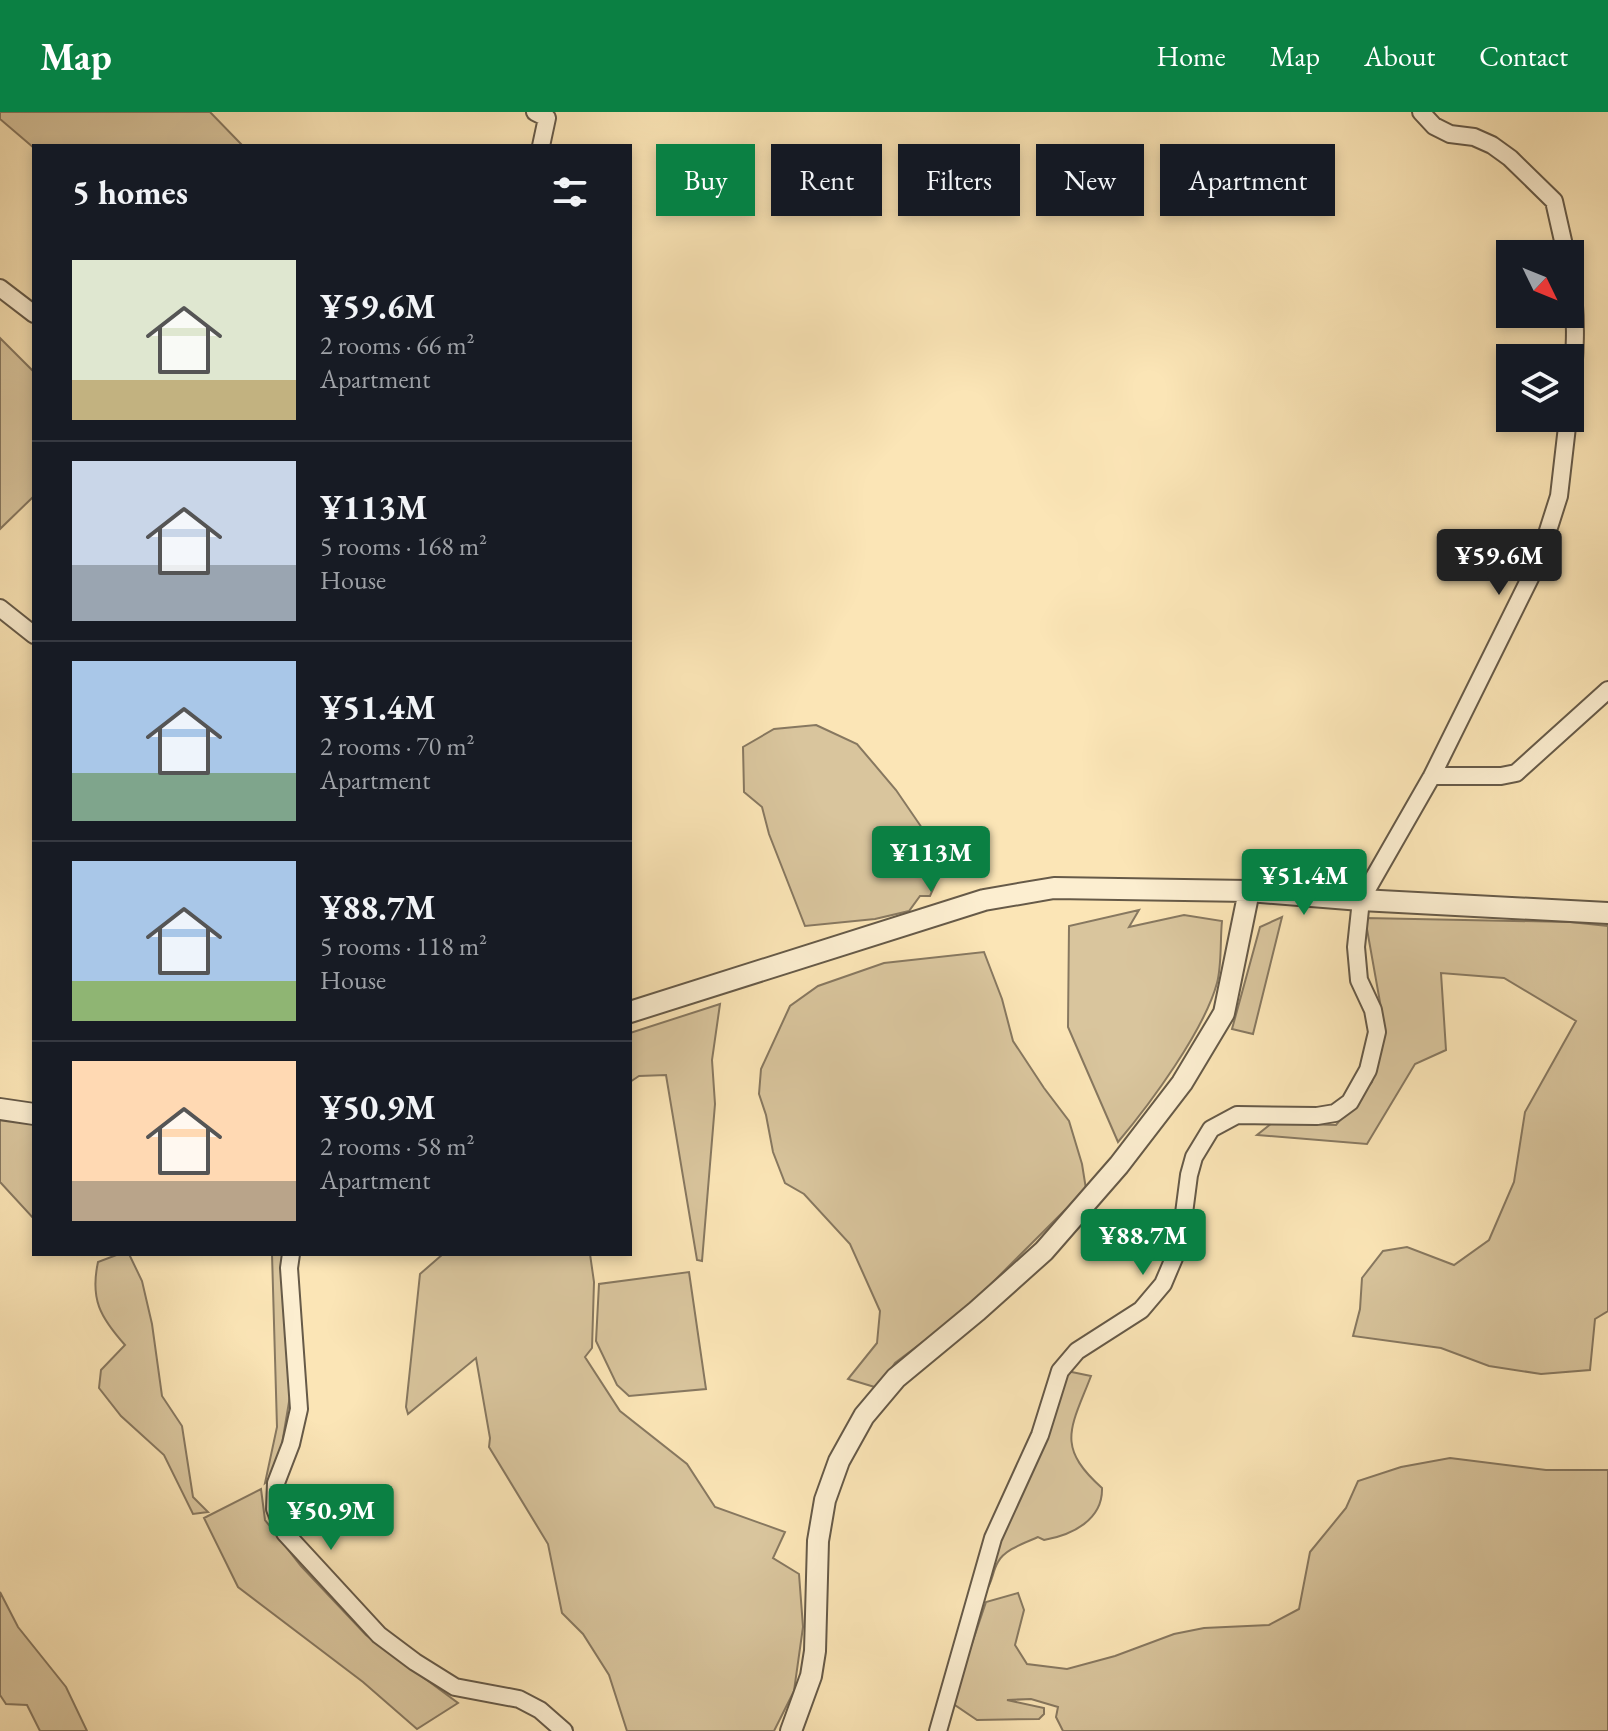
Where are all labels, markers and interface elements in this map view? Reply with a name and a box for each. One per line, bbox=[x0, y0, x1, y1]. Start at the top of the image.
text: Map bbox=[40, 32, 112, 81]
text: Home bbox=[1156, 38, 1226, 74]
text: Map bbox=[1270, 38, 1320, 74]
text: About bbox=[1364, 38, 1435, 74]
text: Contact bbox=[1479, 38, 1568, 74]
chip: Buy bbox=[656, 144, 755, 216]
chip: Rent bbox=[771, 144, 882, 216]
chip: Filters bbox=[898, 144, 1020, 216]
chip: New bbox=[1036, 144, 1144, 216]
chip: Apartment bbox=[1160, 144, 1335, 216]
text: 5 homes bbox=[72, 170, 188, 214]
icon: filters bbox=[548, 170, 592, 214]
north arrow bbox=[1496, 240, 1584, 328]
map controls bbox=[1496, 240, 1584, 432]
text: ¥59.6M bbox=[320, 284, 436, 328]
icon: home bbox=[136, 292, 232, 388]
text: 2 rooms · 66 m² bbox=[320, 328, 475, 362]
button: layers bbox=[1496, 344, 1584, 432]
text: Apartment bbox=[320, 362, 430, 396]
text: ¥113M bbox=[320, 485, 427, 529]
icon: home bbox=[136, 493, 232, 589]
text: 5 rooms · 168 m² bbox=[320, 529, 487, 563]
pin: ¥59.6M bbox=[1434, 529, 1564, 597]
text: ¥59.6M bbox=[1455, 538, 1543, 572]
text: House bbox=[320, 563, 386, 597]
text: ¥51.4M bbox=[320, 685, 436, 729]
icon: home bbox=[136, 693, 232, 789]
text: 2 rooms · 70 m² bbox=[320, 729, 475, 763]
text: Apartment bbox=[320, 763, 430, 797]
pin: ¥113M bbox=[875, 826, 987, 894]
text: ¥113M bbox=[890, 835, 972, 869]
pin: ¥51.4M bbox=[1239, 849, 1369, 917]
text: ¥51.4M bbox=[1260, 858, 1348, 892]
text: ¥88.7M bbox=[320, 885, 436, 929]
icon: home bbox=[136, 893, 232, 989]
text: 5 rooms · 118 m² bbox=[320, 929, 487, 963]
text: House bbox=[320, 963, 386, 997]
text: ¥50.9M bbox=[320, 1085, 436, 1129]
icon: home bbox=[136, 1093, 232, 1189]
text: 2 rooms · 58 m² bbox=[320, 1129, 475, 1163]
text: Apartment bbox=[320, 1163, 430, 1197]
pin: ¥88.7M bbox=[1078, 1209, 1208, 1277]
text: ¥88.7M bbox=[1099, 1218, 1187, 1252]
pin: ¥50.9M bbox=[266, 1484, 396, 1552]
text: ¥50.9M bbox=[287, 1493, 375, 1527]

